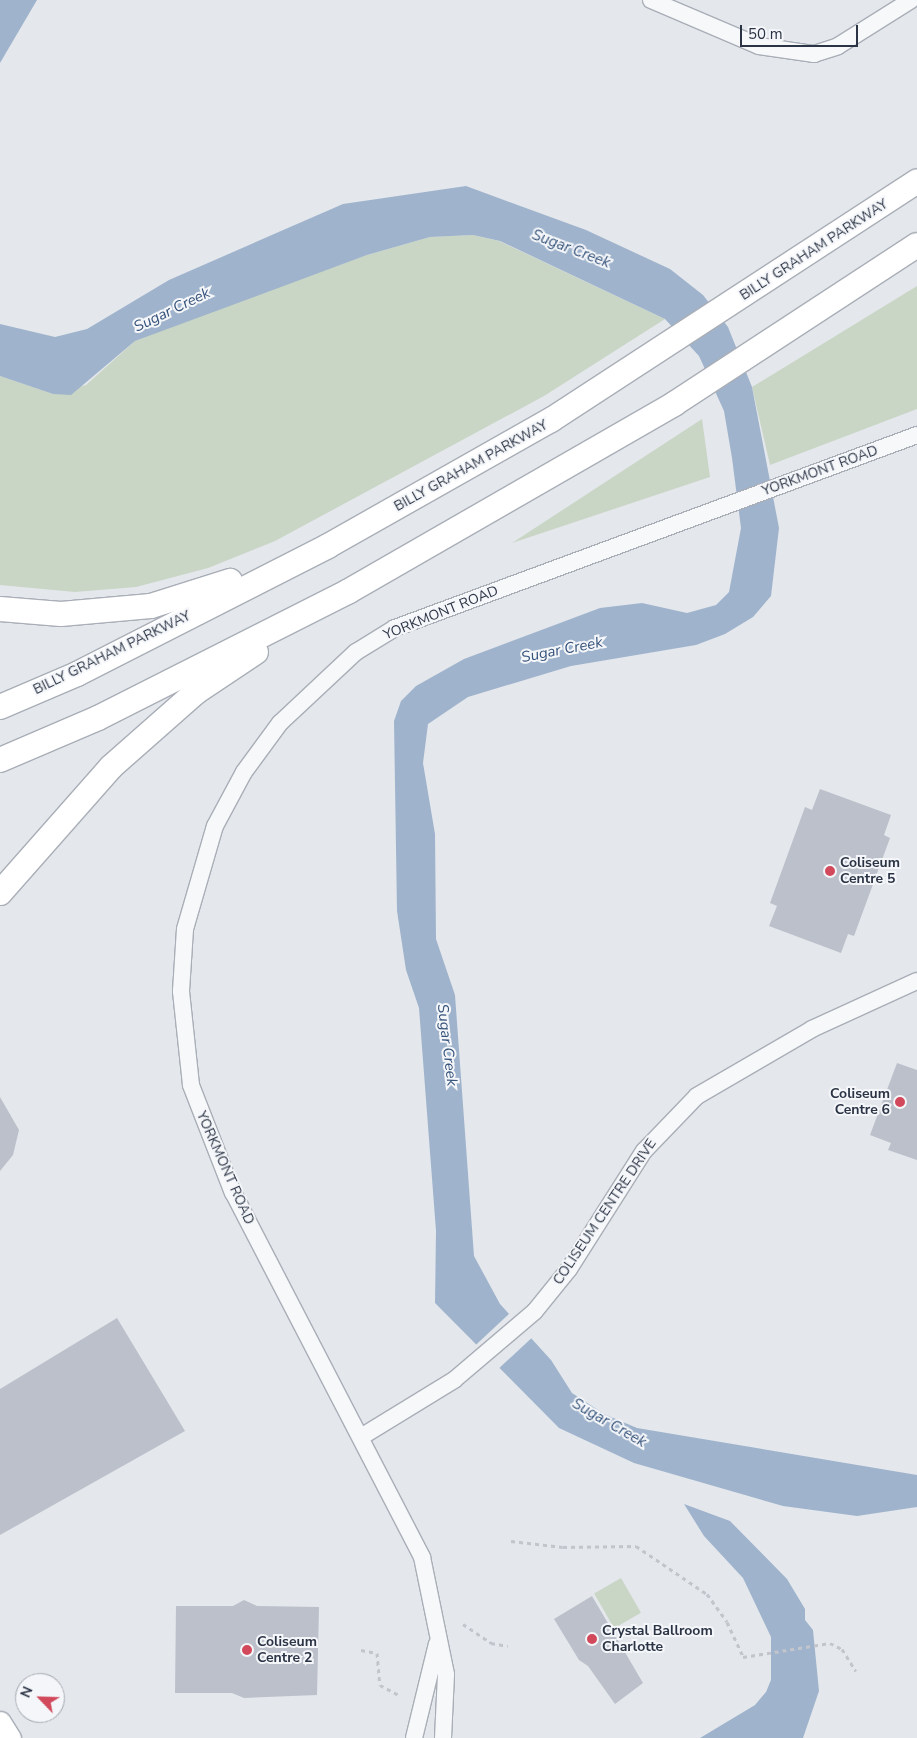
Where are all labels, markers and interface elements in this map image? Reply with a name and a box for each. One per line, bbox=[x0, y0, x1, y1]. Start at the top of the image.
scale bar bbox=[742, 15, 860, 47]
text: 50 m bbox=[748, 24, 783, 44]
street label: BILLY GRAHAM PARKWAY bbox=[737, 196, 891, 304]
water label: Sugar Creek bbox=[529, 226, 613, 272]
water label: Sugar Creek bbox=[131, 284, 213, 336]
street label: BILLY GRAHAM PARKWAY bbox=[391, 417, 551, 515]
street label: YORKMONT ROAD bbox=[760, 442, 880, 500]
street label: YORKMONT ROAD bbox=[381, 582, 501, 644]
street label: BILLY GRAHAM PARKWAY bbox=[31, 608, 193, 698]
water label: Sugar Creek bbox=[520, 633, 604, 667]
place label: Coliseum Centre 5 bbox=[840, 855, 900, 888]
marker: Coliseum Centre 5 bbox=[824, 865, 836, 877]
water label: Sugar Creek bbox=[433, 1003, 461, 1087]
place label: Coliseum Centre 6 bbox=[830, 1086, 890, 1118]
marker: Coliseum Centre 6 bbox=[894, 1096, 906, 1108]
street label: YORKMONT ROAD bbox=[192, 1109, 258, 1227]
street label: COLISEUM CENTRE DRIVE bbox=[550, 1136, 660, 1288]
water label: Sugar Creek bbox=[569, 1395, 649, 1451]
place label: Crystal Ballroom Charlotte bbox=[602, 1623, 713, 1655]
marker: Crystal Ballroom Charlotte bbox=[586, 1633, 598, 1645]
place label: Coliseum Centre 2 bbox=[257, 1634, 317, 1666]
marker: Coliseum Centre 2 bbox=[241, 1644, 253, 1656]
north arrow bbox=[15, 1673, 65, 1723]
text: N bbox=[16, 1683, 38, 1701]

